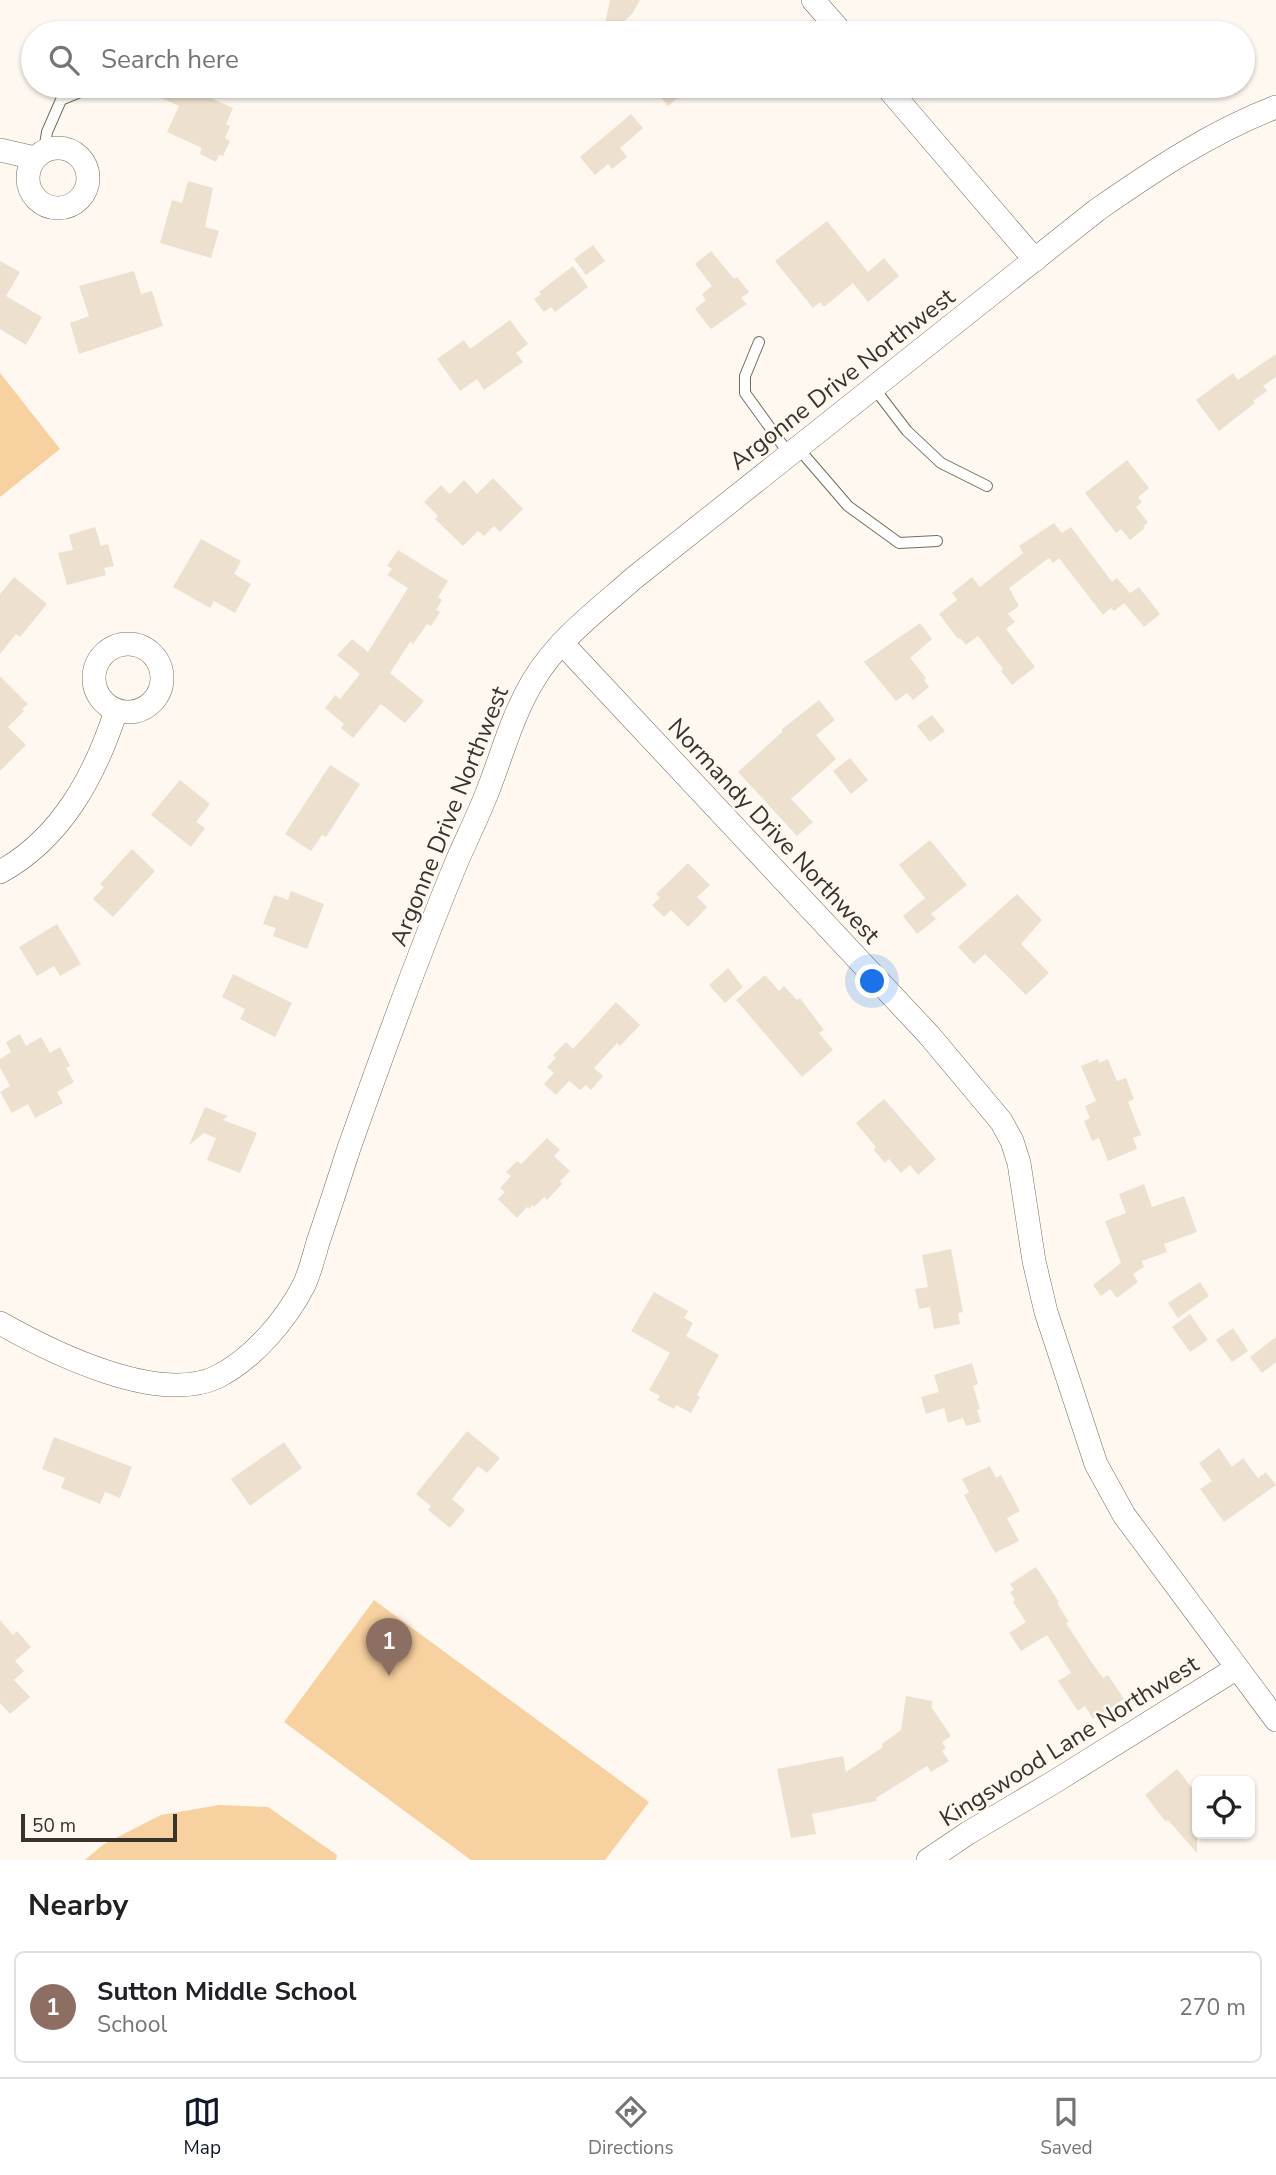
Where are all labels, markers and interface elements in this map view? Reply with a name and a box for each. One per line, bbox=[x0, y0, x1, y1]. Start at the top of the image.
search box bbox=[21, 21, 1255, 98]
icon: search bbox=[45, 41, 83, 79]
text: Search here bbox=[101, 42, 239, 77]
street label: Argonne Drive Northwest bbox=[723, 281, 962, 477]
street label: Argonne Drive Northwest bbox=[382, 681, 516, 951]
street label: Normandy Drive Northwest bbox=[661, 711, 887, 951]
your location bbox=[855, 964, 889, 998]
pin: 1 bbox=[366, 1618, 412, 1676]
street label: Kingswood Lane Northwest bbox=[933, 1648, 1205, 1834]
map controls bbox=[1192, 1776, 1255, 1839]
button: locate bbox=[1192, 1776, 1255, 1839]
scale bar bbox=[21, 1811, 177, 1843]
text: 50 m bbox=[32, 1813, 76, 1839]
text: Nearby bbox=[28, 1885, 128, 1926]
text: Sutton Middle School bbox=[97, 1974, 357, 2009]
text: 1 bbox=[46, 1992, 60, 2023]
text: 270 m bbox=[1179, 1992, 1246, 2023]
text: School bbox=[97, 2009, 167, 2040]
tab: Map bbox=[183, 2093, 221, 2161]
tab: Directions bbox=[588, 2093, 674, 2161]
tab: Saved bbox=[1040, 2093, 1093, 2161]

